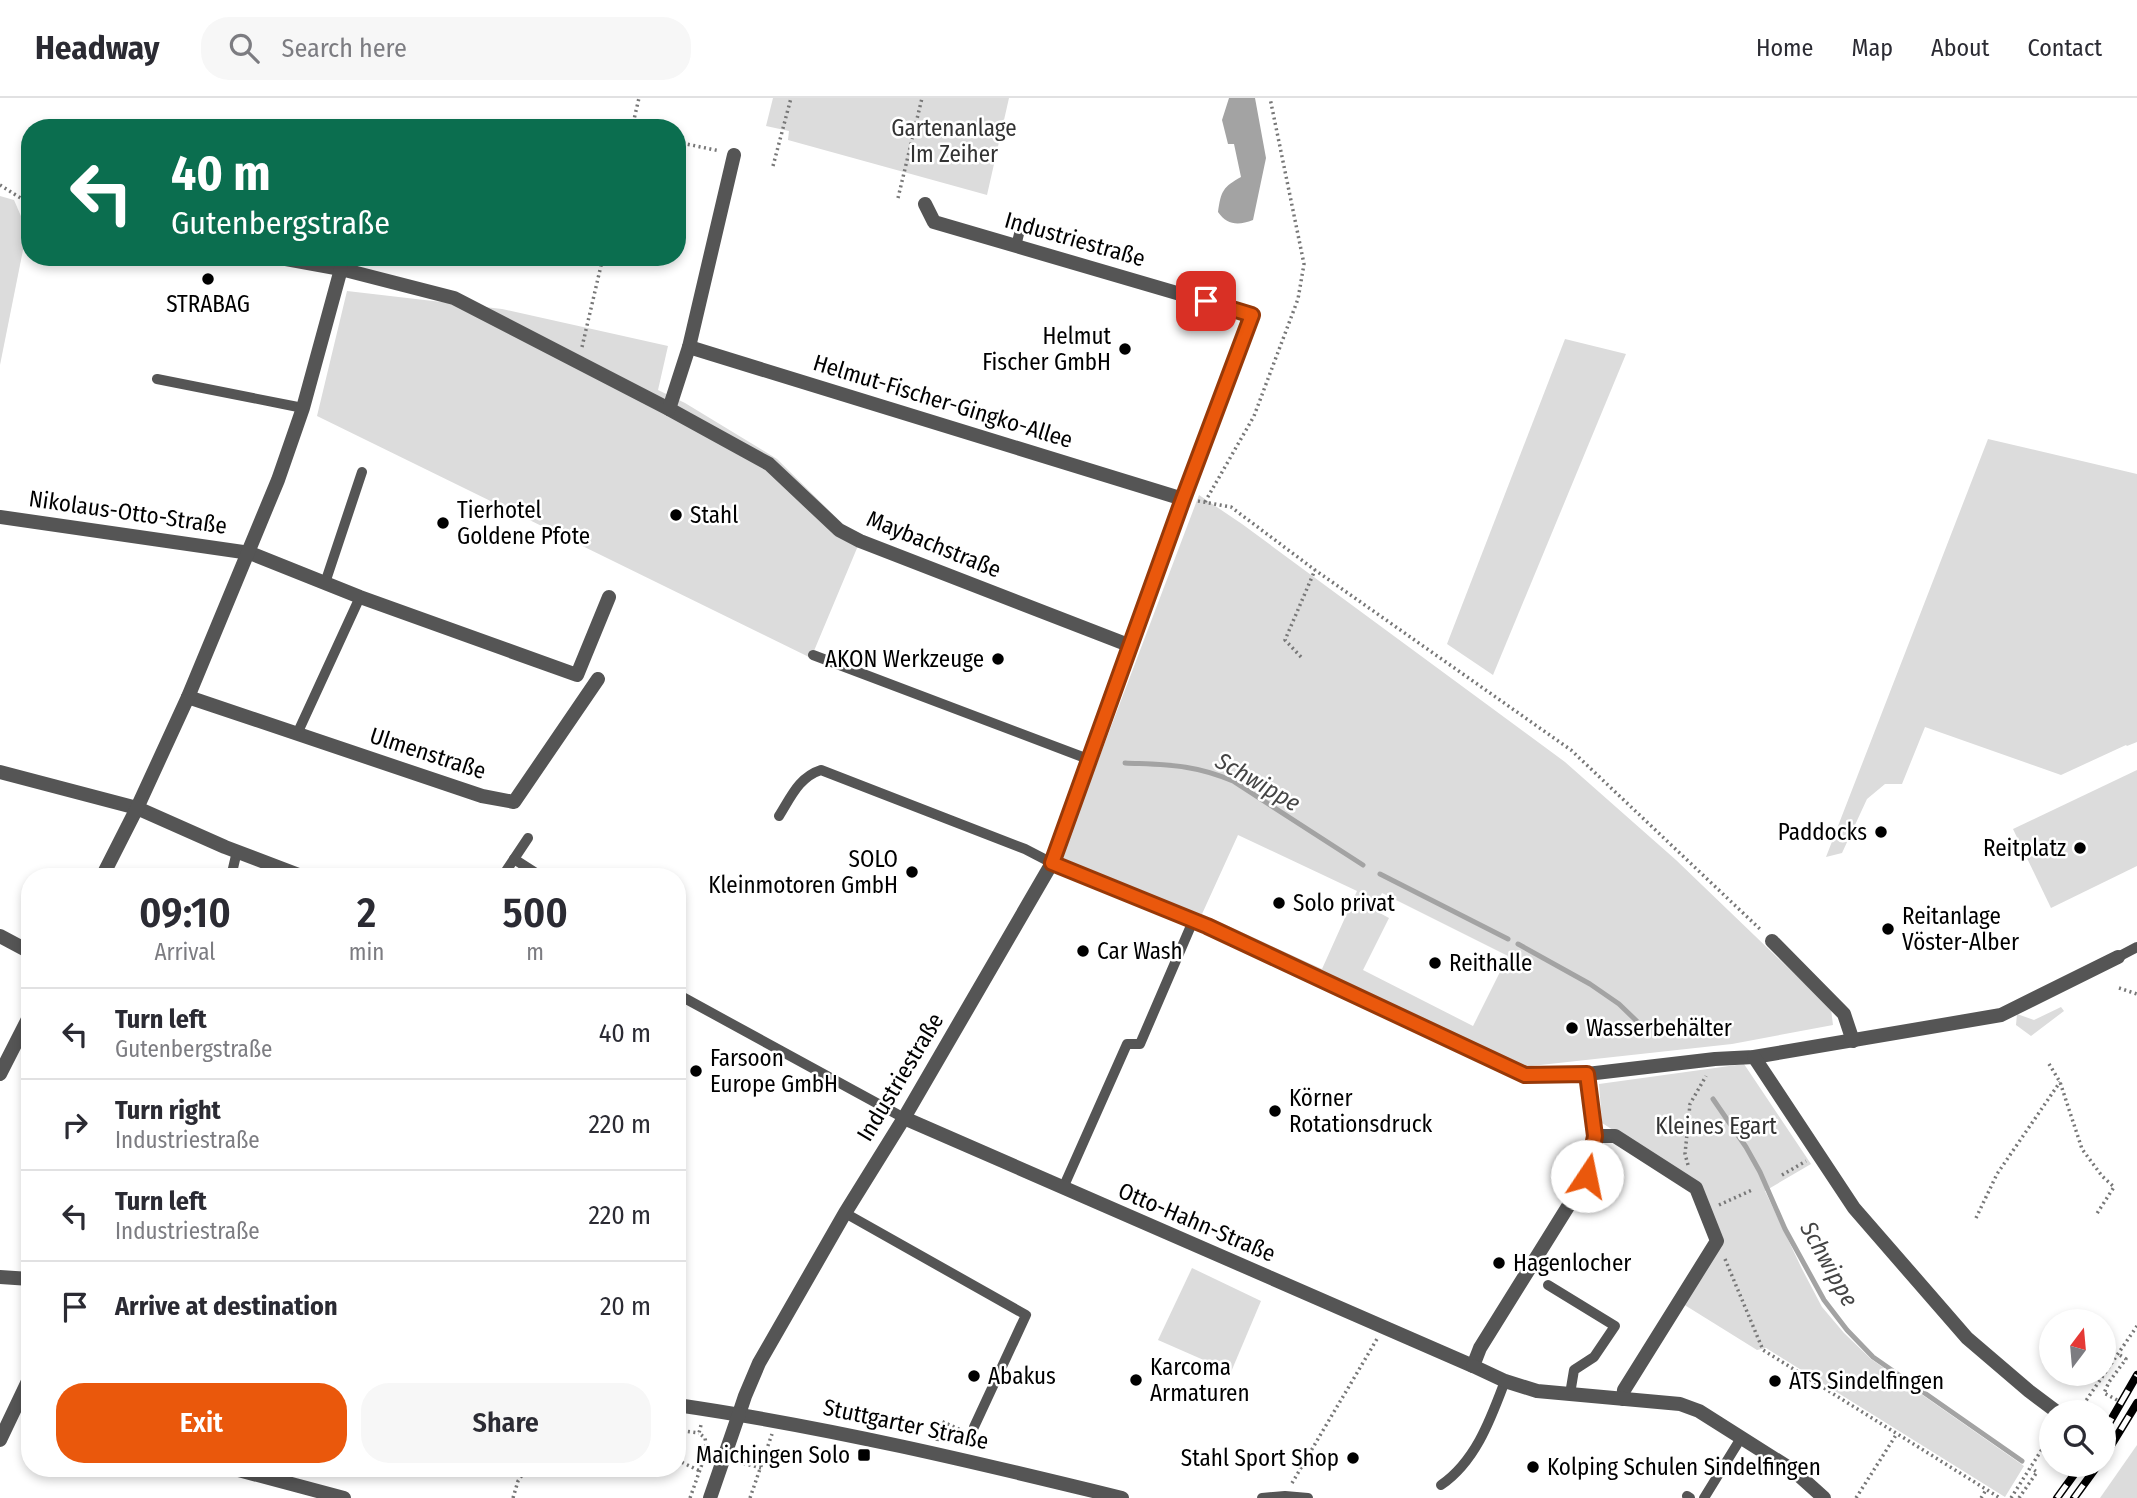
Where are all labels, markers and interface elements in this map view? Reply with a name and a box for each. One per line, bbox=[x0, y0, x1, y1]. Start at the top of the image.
search box bbox=[201, 17, 691, 80]
text: Headway bbox=[35, 28, 159, 68]
icon: search bbox=[225, 29, 263, 67]
text: Search here bbox=[281, 33, 407, 64]
text: Home bbox=[1756, 34, 1813, 62]
text: Map bbox=[1851, 34, 1893, 62]
text: About bbox=[1931, 34, 1989, 62]
text: Contact bbox=[2027, 34, 2102, 62]
park label: Gartenanlage Im Zeiher bbox=[891, 114, 1017, 168]
text: 40 m bbox=[171, 144, 271, 203]
icon: left bbox=[56, 147, 147, 238]
text: Gutenbergstraße bbox=[171, 204, 390, 242]
street label: Industriestraße bbox=[1002, 206, 1148, 272]
marker: STRABAG bbox=[200, 271, 216, 287]
pin bbox=[1176, 271, 1236, 331]
icon: arrive bbox=[1187, 282, 1225, 320]
place label: STRABAG bbox=[166, 290, 250, 318]
place label: Helmut Fischer GmbH bbox=[982, 322, 1111, 376]
marker: Helmut Fischer GmbH bbox=[1117, 341, 1133, 357]
street label: Helmut-Fischer-Gingko-Allee bbox=[810, 348, 1076, 454]
street label: Nikolaus-Otto-Straße bbox=[27, 484, 229, 540]
place label: Tierhotel Goldene Pfote bbox=[457, 496, 590, 550]
place label: Stahl bbox=[690, 501, 738, 529]
street label: Maybachstraße bbox=[863, 504, 1005, 584]
marker: Stahl bbox=[668, 507, 684, 523]
marker: Tierhotel Goldene Pfote bbox=[435, 515, 451, 531]
place label: AKON Werkzeuge bbox=[825, 645, 984, 673]
marker: AKON Werkzeuge bbox=[990, 651, 1006, 667]
street label: Ulmenstraße bbox=[366, 721, 490, 785]
water label: Schwippe bbox=[1210, 746, 1305, 817]
place label: Paddocks bbox=[1778, 818, 1867, 846]
marker: Paddocks bbox=[1873, 824, 1889, 840]
place label: Reitplatz bbox=[1983, 834, 2066, 862]
marker: Reitplatz bbox=[2072, 840, 2088, 856]
place label: SOLO Kleinmotoren GmbH bbox=[708, 845, 898, 899]
marker: SOLO Kleinmotoren GmbH bbox=[904, 864, 920, 880]
text: 09:10 bbox=[139, 888, 231, 938]
text: 2 bbox=[357, 888, 376, 938]
text: 500 bbox=[502, 888, 568, 938]
place label: Solo privat bbox=[1293, 889, 1395, 917]
marker: Solo privat bbox=[1271, 895, 1287, 911]
place label: Reitanlage Vöster-Alber bbox=[1902, 902, 2019, 956]
marker: Reitanlage Vöster-Alber bbox=[1880, 921, 1896, 937]
place label: Car Wash bbox=[1097, 937, 1183, 965]
text: Arrival bbox=[154, 938, 215, 966]
text: min bbox=[349, 938, 384, 966]
text: m bbox=[526, 938, 544, 966]
marker: Car Wash bbox=[1075, 943, 1091, 959]
place label: Reithalle bbox=[1449, 949, 1532, 977]
marker: Reithalle bbox=[1427, 955, 1443, 971]
text: Turn left bbox=[115, 1004, 207, 1035]
street label: Industriestraße bbox=[851, 1008, 949, 1146]
place label: Wasserbehälter bbox=[1586, 1014, 1732, 1042]
icon: left bbox=[56, 1015, 94, 1053]
text: 40 m bbox=[599, 1018, 651, 1049]
marker: Wasserbehälter bbox=[1564, 1020, 1580, 1036]
text: Gutenbergstraße bbox=[115, 1035, 272, 1063]
place label: Farsoon Europe GmbH bbox=[710, 1044, 838, 1098]
marker: Farsoon Europe GmbH bbox=[688, 1063, 704, 1079]
place label: Körner Rotationsdruck bbox=[1289, 1084, 1433, 1138]
text: Turn right bbox=[115, 1095, 221, 1126]
marker: Körner Rotationsdruck bbox=[1267, 1103, 1283, 1119]
icon: right bbox=[56, 1106, 94, 1144]
text: 220 m bbox=[588, 1109, 651, 1140]
park label: Kleines Egart bbox=[1655, 1112, 1777, 1140]
text: Industriestraße bbox=[115, 1126, 260, 1154]
position arrow bbox=[1550, 1139, 1624, 1213]
street label: Otto-Hahn-Straße bbox=[1114, 1176, 1280, 1268]
text: Turn left bbox=[115, 1186, 207, 1217]
icon: left bbox=[56, 1197, 94, 1235]
text: 220 m bbox=[588, 1200, 651, 1231]
water label: Schwippe bbox=[1794, 1216, 1864, 1311]
text: Industriestraße bbox=[115, 1217, 260, 1245]
place label: Hagenlocher bbox=[1513, 1249, 1631, 1277]
marker: Hagenlocher bbox=[1491, 1255, 1507, 1271]
icon: arrive bbox=[56, 1288, 94, 1326]
text: Arrive at destination bbox=[115, 1291, 338, 1322]
text: 20 m bbox=[600, 1291, 651, 1322]
north arrow bbox=[2039, 1309, 2116, 1386]
map controls bbox=[2039, 1309, 2116, 1477]
place label: Karcoma Armaturen bbox=[1150, 1353, 1250, 1407]
place label: Abakus bbox=[988, 1362, 1056, 1390]
place label: ATS Sindelfingen bbox=[1789, 1367, 1944, 1395]
marker: Abakus bbox=[966, 1368, 982, 1384]
marker: Karcoma Armaturen bbox=[1128, 1372, 1144, 1388]
marker: ATS Sindelfingen bbox=[1767, 1373, 1783, 1389]
button: Exit bbox=[56, 1383, 347, 1463]
button: Share bbox=[361, 1383, 651, 1463]
street label: Stuttgarter Straße bbox=[821, 1393, 991, 1455]
button: search bbox=[2039, 1400, 2116, 1477]
place label: Maichingen Solo bbox=[696, 1441, 850, 1469]
place label: Stahl Sport Shop bbox=[1181, 1444, 1339, 1472]
marker: Maichingen Solo bbox=[856, 1447, 872, 1463]
marker: Stahl Sport Shop bbox=[1345, 1450, 1361, 1466]
place label: Kolping Schulen Sindelfingen bbox=[1547, 1453, 1821, 1481]
marker: Kolping Schulen Sindelfingen bbox=[1525, 1459, 1541, 1475]

